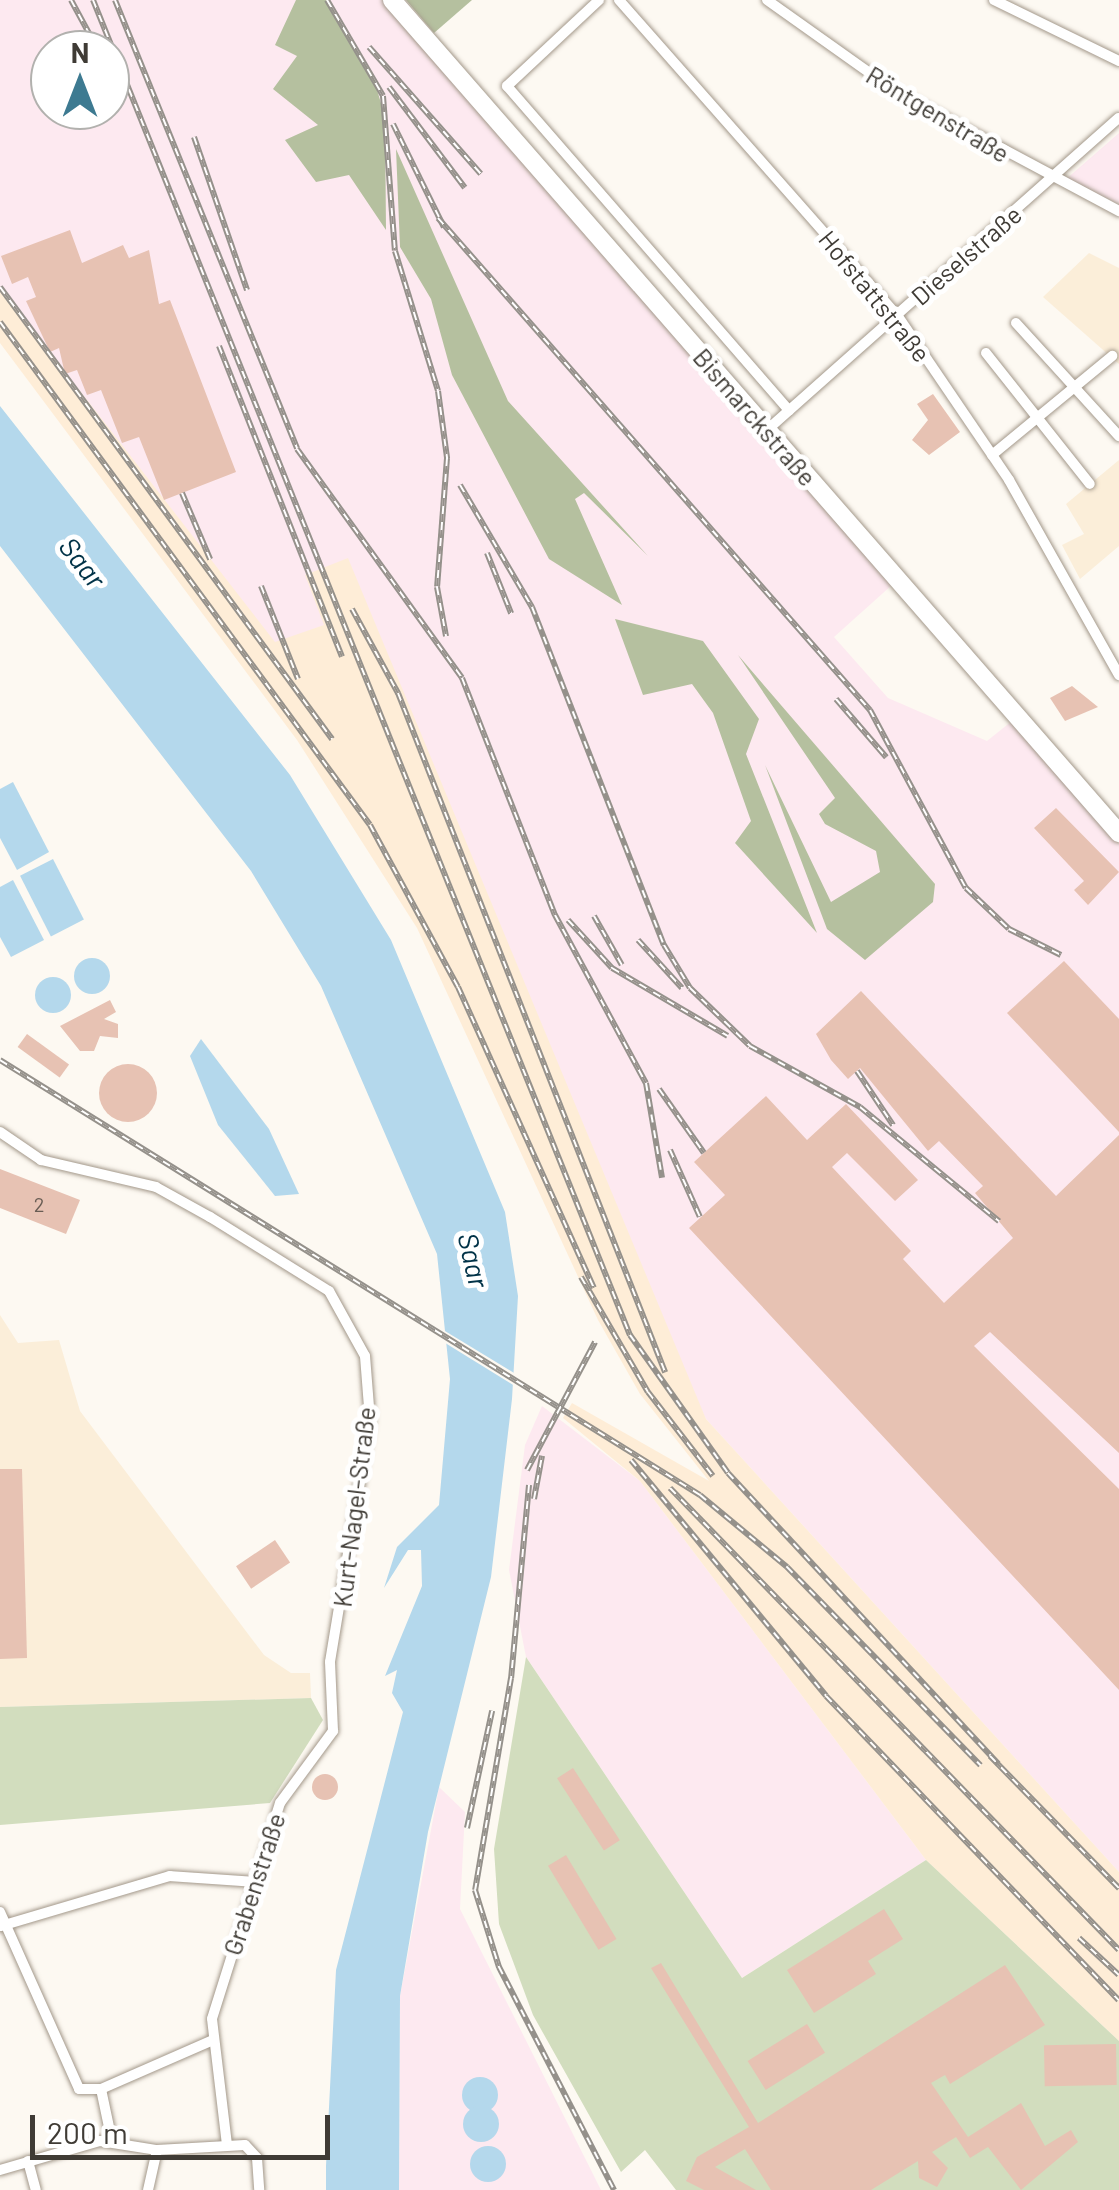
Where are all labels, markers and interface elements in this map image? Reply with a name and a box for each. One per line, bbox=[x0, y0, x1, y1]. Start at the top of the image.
north arrow bbox=[30, 30, 130, 130]
text: N bbox=[71, 35, 89, 69]
street label: Röntgenstraße bbox=[861, 60, 1015, 168]
street label: Dieselstraße bbox=[905, 199, 1027, 311]
street label: Hofstattstraße bbox=[813, 224, 937, 368]
street label: Bismarckstraße bbox=[687, 342, 823, 492]
water label: Saar bbox=[53, 530, 113, 594]
house number: 2 bbox=[34, 1192, 44, 1216]
water label: Saar bbox=[451, 1229, 497, 1291]
street label: Kurt-Nagel-Straße bbox=[327, 1405, 381, 1609]
street label: Grabenstraße bbox=[217, 1809, 291, 1959]
scale bar bbox=[35, 2095, 335, 2157]
text: 200 m bbox=[47, 2114, 128, 2150]

